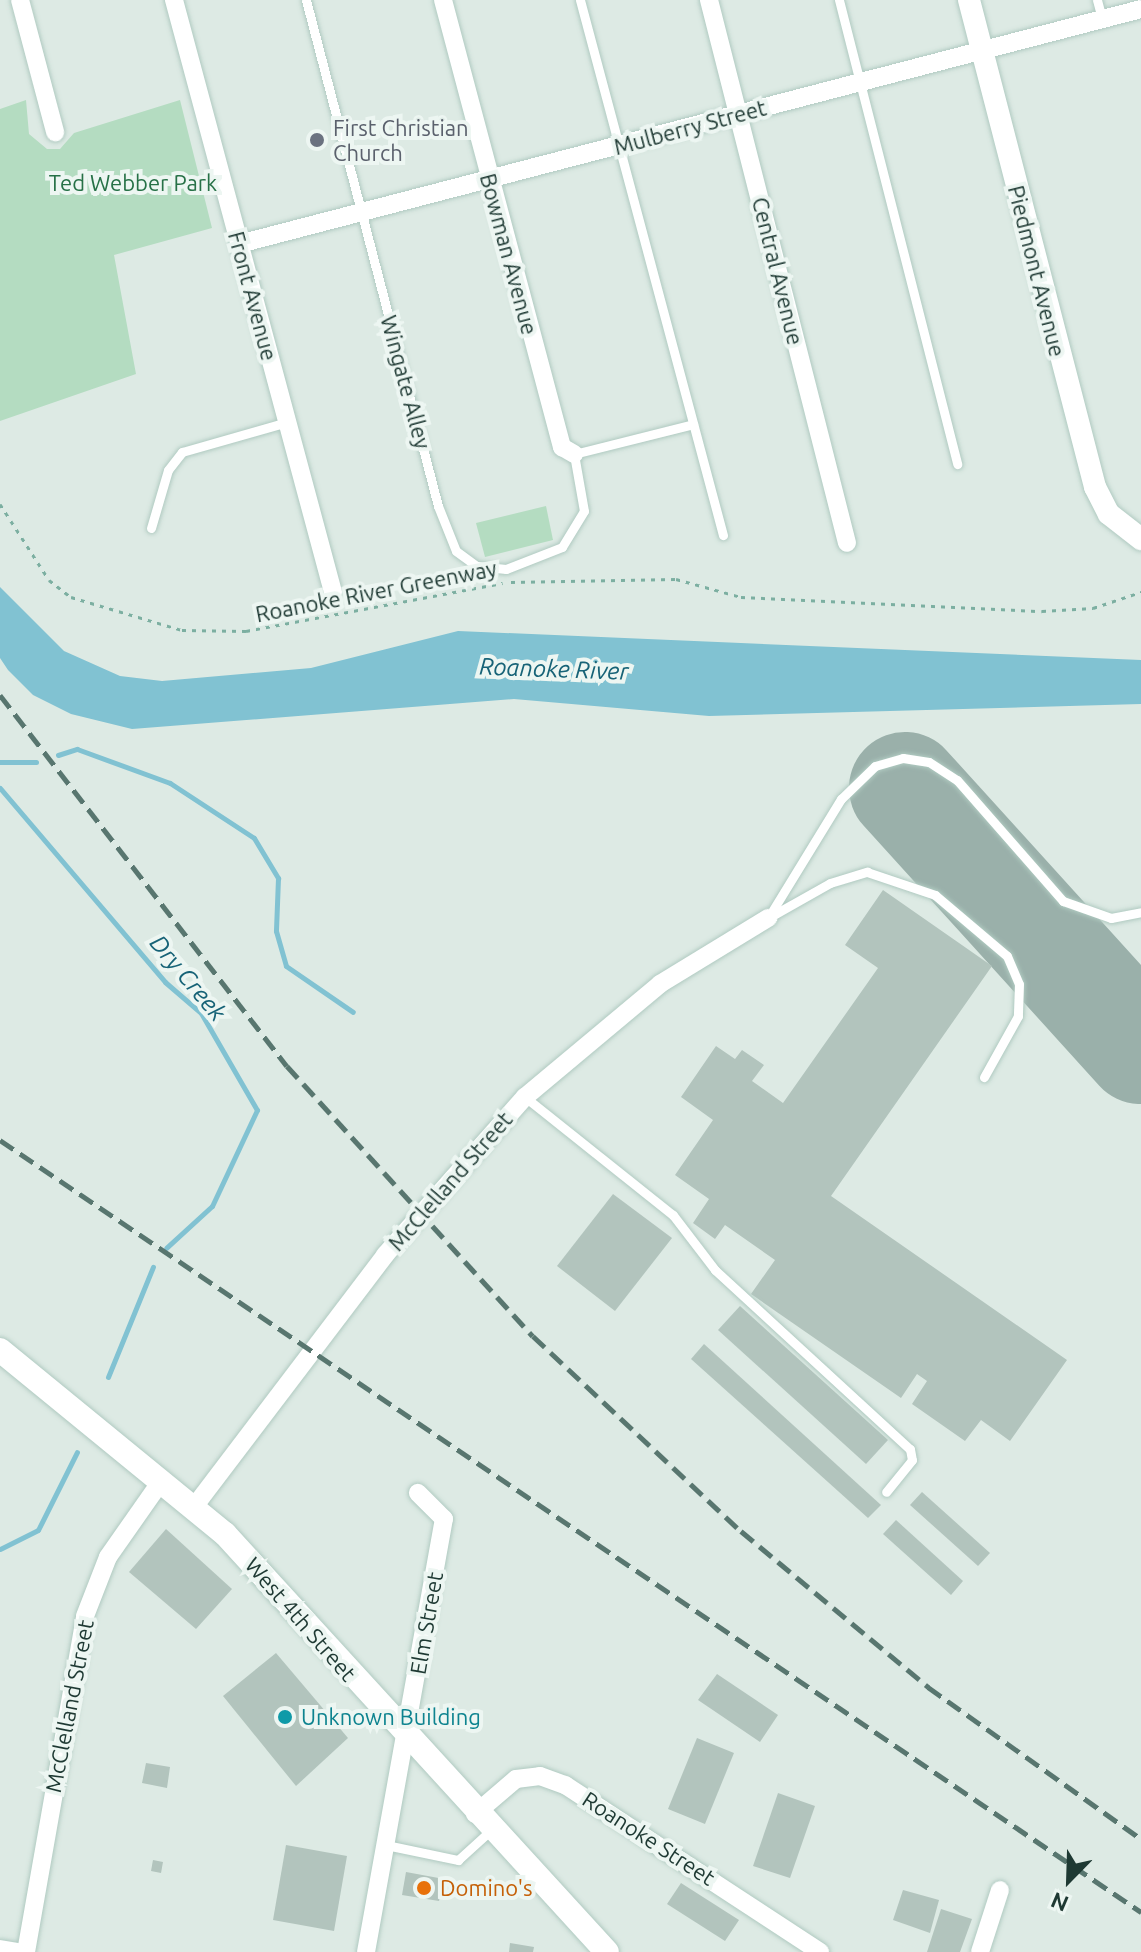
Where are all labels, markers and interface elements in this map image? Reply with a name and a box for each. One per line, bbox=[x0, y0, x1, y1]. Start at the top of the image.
street label: Mulberry Street bbox=[611, 94, 769, 160]
place label: First Christian Church bbox=[333, 114, 469, 166]
marker: First Christian Church bbox=[308, 131, 326, 149]
park label: Ted Webber Park bbox=[49, 170, 217, 196]
street label: Bowman Avenue bbox=[475, 170, 543, 338]
street label: Piedmont Avenue bbox=[1003, 183, 1071, 359]
street label: Central Avenue bbox=[747, 194, 809, 348]
street label: Front Avenue bbox=[223, 228, 283, 364]
street label: Wingate Alley bbox=[376, 312, 436, 452]
street label: Roanoke River Greenway bbox=[253, 555, 499, 627]
water label: Roanoke River bbox=[479, 652, 629, 686]
water label: Dry Creek bbox=[144, 929, 232, 1027]
street label: McClelland Street bbox=[382, 1106, 518, 1256]
street label: West 4th Street bbox=[240, 1552, 362, 1686]
street label: Elm Street bbox=[404, 1570, 448, 1676]
street label: McClelland Street bbox=[39, 1617, 99, 1795]
place label: Unknown Building bbox=[301, 1704, 481, 1730]
marker: Unknown Building bbox=[276, 1708, 294, 1726]
street label: Roanoke Street bbox=[578, 1785, 720, 1891]
north arrow bbox=[1029, 1840, 1109, 1920]
place label: Domino's bbox=[440, 1875, 533, 1901]
marker: Domino's bbox=[415, 1879, 433, 1897]
text: N bbox=[1047, 1888, 1072, 1917]

